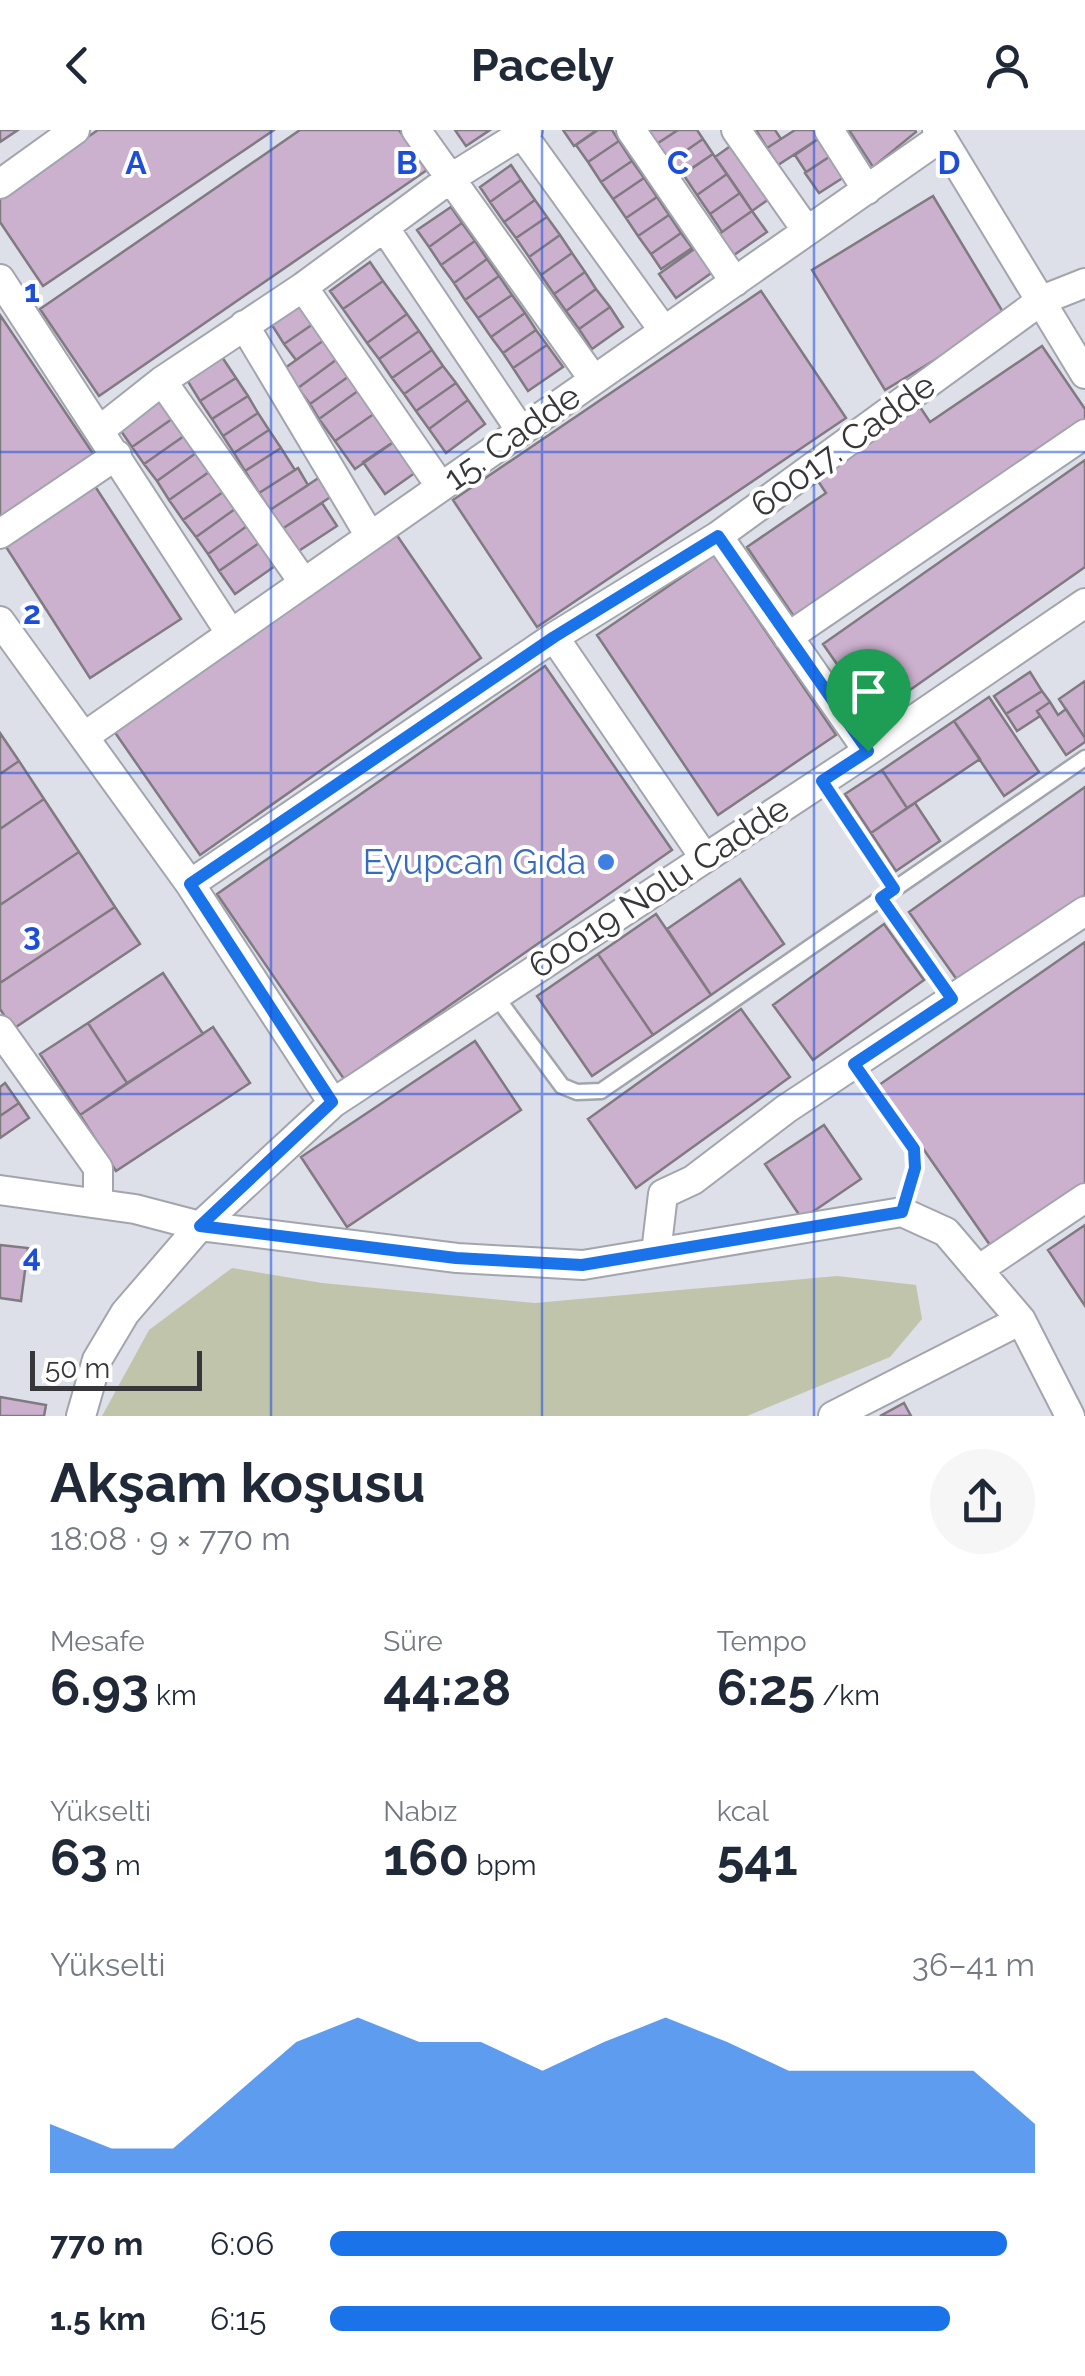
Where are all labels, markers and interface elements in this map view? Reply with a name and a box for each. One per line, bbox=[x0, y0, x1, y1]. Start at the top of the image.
icon: back bbox=[50, 38, 105, 93]
icon: person bbox=[980, 38, 1035, 93]
text: Pacely bbox=[471, 39, 614, 92]
text: A bbox=[125, 144, 147, 181]
text: B bbox=[396, 144, 418, 181]
text: C bbox=[667, 144, 689, 181]
text: D bbox=[938, 144, 960, 181]
text: 1 bbox=[24, 272, 40, 309]
street label: 60017. Cadde bbox=[743, 364, 943, 525]
street label: 15. Cadde bbox=[436, 375, 588, 498]
text: 2 bbox=[23, 594, 41, 631]
pin bbox=[826, 649, 911, 752]
icon: arrive bbox=[841, 664, 896, 719]
street label: 60019 Nolu Cadde bbox=[521, 787, 797, 986]
place label: Eyupcan Gıda bbox=[363, 841, 586, 882]
marker: Eyupcan Gıda bbox=[595, 851, 617, 873]
text: 3 bbox=[23, 915, 41, 952]
text: 4 bbox=[23, 1237, 41, 1274]
scale bar bbox=[30, 1346, 202, 1390]
text: 50 m bbox=[45, 1352, 110, 1385]
button: share bbox=[930, 1449, 1035, 1554]
text: Akşam koşusu bbox=[50, 1450, 426, 1515]
text: 18:08 · 9 × 770 m bbox=[50, 1520, 291, 1557]
text: Mesafe bbox=[50, 1625, 145, 1658]
text: Süre bbox=[383, 1625, 443, 1658]
text: Tempo bbox=[717, 1625, 807, 1658]
text: 6.93 bbox=[50, 1658, 149, 1717]
text: 44:28 bbox=[383, 1658, 511, 1717]
text: 6:25 bbox=[717, 1658, 815, 1717]
text: km bbox=[149, 1679, 197, 1712]
text: /km bbox=[815, 1679, 880, 1712]
text: Yükselti bbox=[50, 1795, 151, 1828]
text: Nabız bbox=[383, 1795, 457, 1828]
text: kcal bbox=[717, 1795, 769, 1828]
text: 63 bbox=[50, 1828, 108, 1887]
text: 160 bbox=[383, 1828, 469, 1887]
text: 541 bbox=[717, 1828, 798, 1887]
text: m bbox=[108, 1849, 141, 1882]
text: bpm bbox=[469, 1849, 537, 1882]
text: Yükselti bbox=[50, 1946, 166, 1983]
text: 36–41 m bbox=[912, 1946, 1035, 1983]
text: 770 m bbox=[50, 2225, 143, 2262]
text: 6:06 bbox=[210, 2225, 274, 2262]
text: 1.5 km bbox=[50, 2300, 146, 2337]
text: 6:15 bbox=[210, 2300, 266, 2337]

